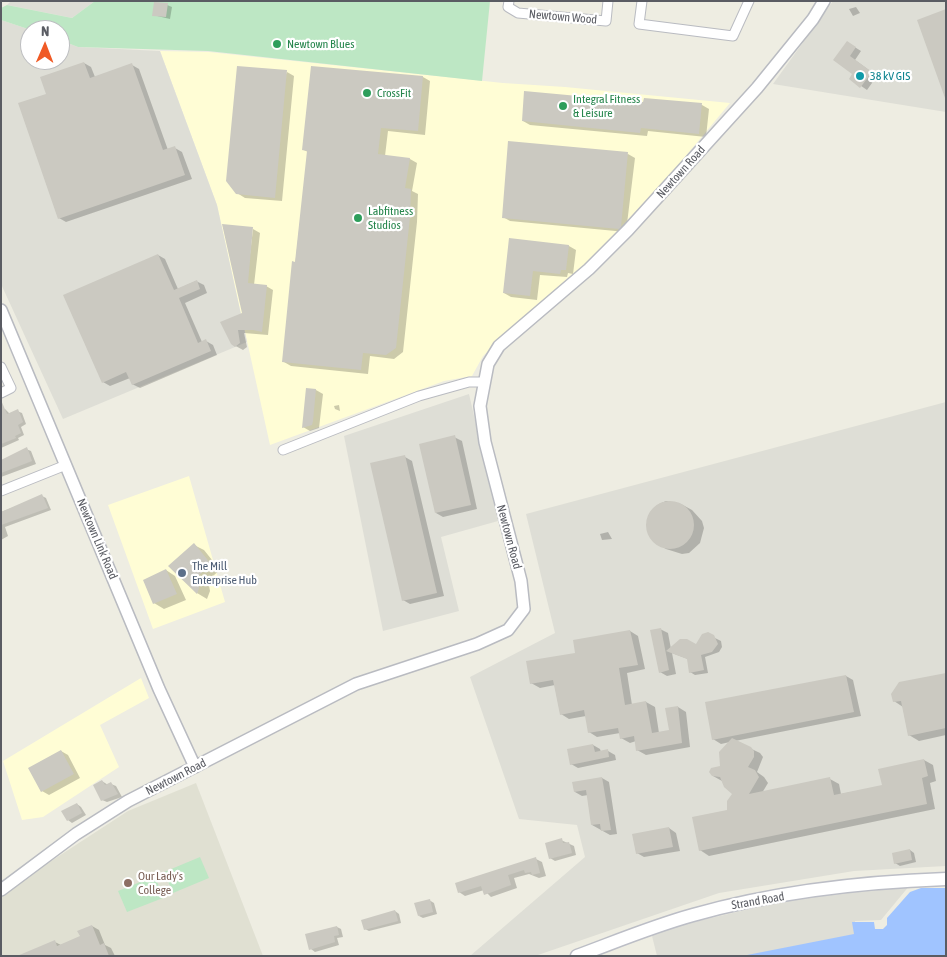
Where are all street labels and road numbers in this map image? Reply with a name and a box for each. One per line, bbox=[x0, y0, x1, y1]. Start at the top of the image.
street label: Newtown Wood bbox=[528, 7, 598, 27]
street label: Newtown Road bbox=[654, 143, 708, 201]
street label: Newtown Link Road bbox=[74, 497, 120, 581]
street label: Newtown Road bbox=[494, 503, 524, 571]
street label: Newtown Road bbox=[143, 756, 209, 798]
street label: Strand Road bbox=[730, 889, 786, 913]

